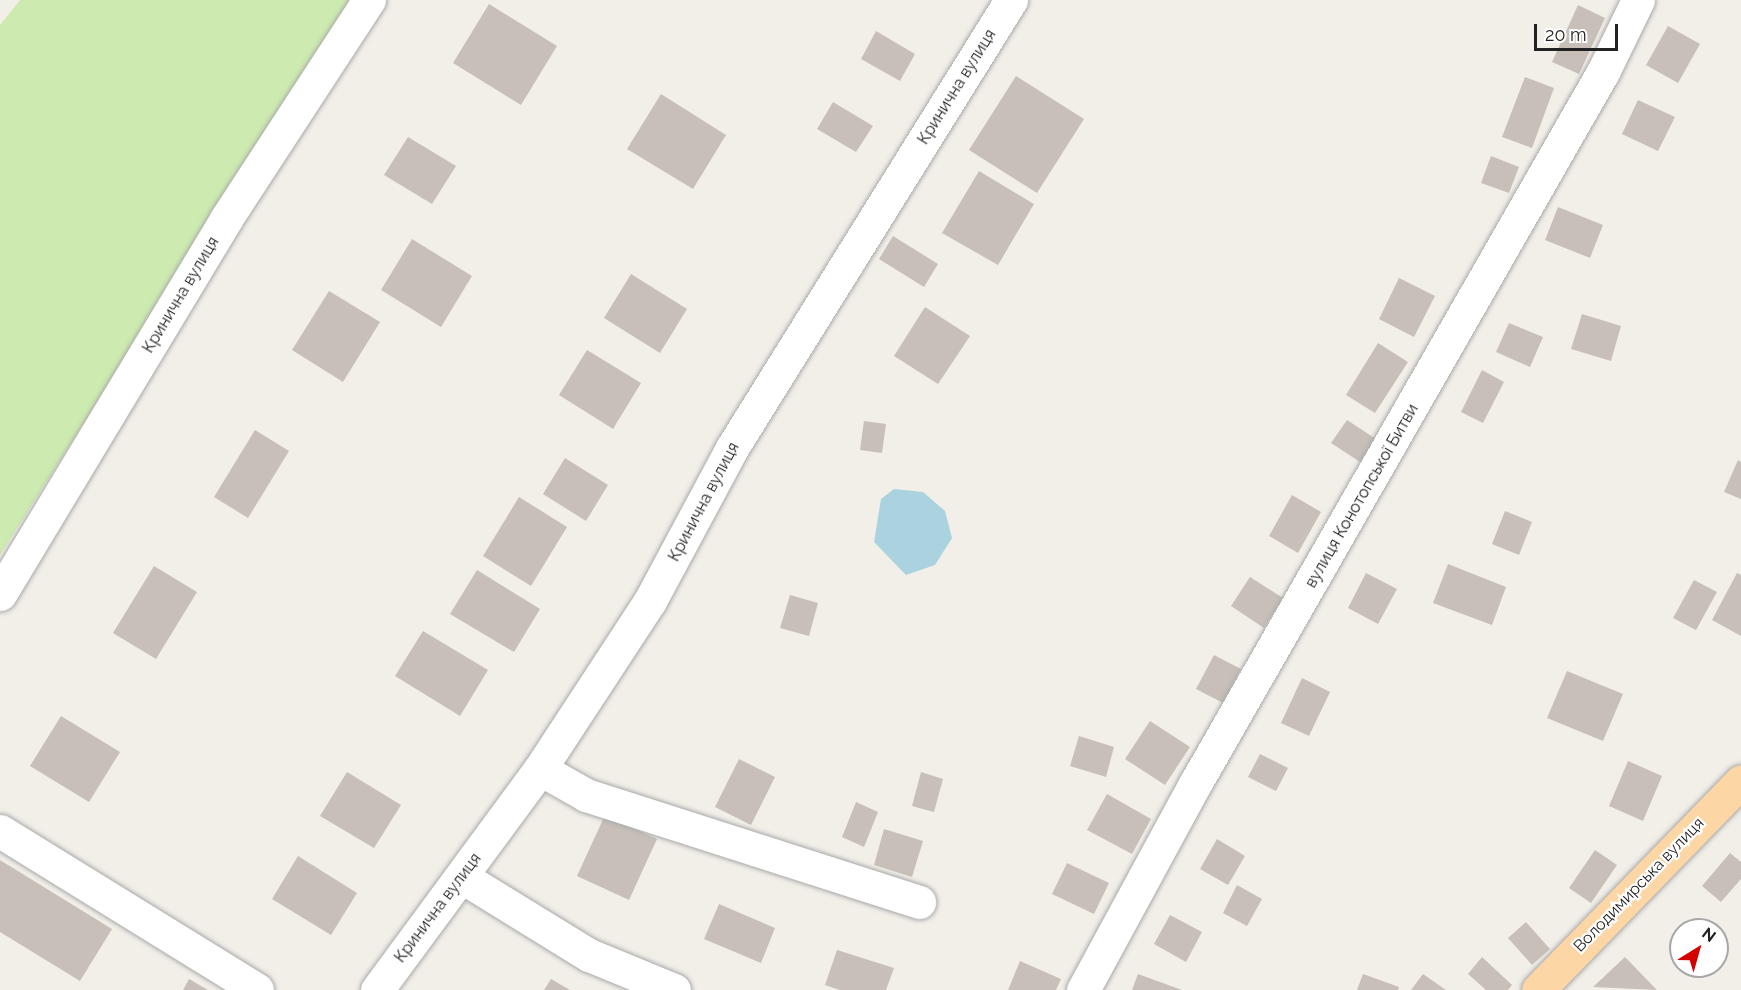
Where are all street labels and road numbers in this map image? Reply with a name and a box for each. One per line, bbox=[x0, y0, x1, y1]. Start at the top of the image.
street label: Кринична вулиця bbox=[914, 26, 1000, 148]
street label: Кринична вулиця bbox=[139, 233, 223, 357]
street label: вулиця Конотопської Битви bbox=[1301, 401, 1423, 591]
street label: Кринична вулиця bbox=[665, 439, 743, 565]
street label: Володимирська вулиця bbox=[1570, 814, 1708, 956]
street label: Кринична вулиця bbox=[391, 849, 485, 967]

